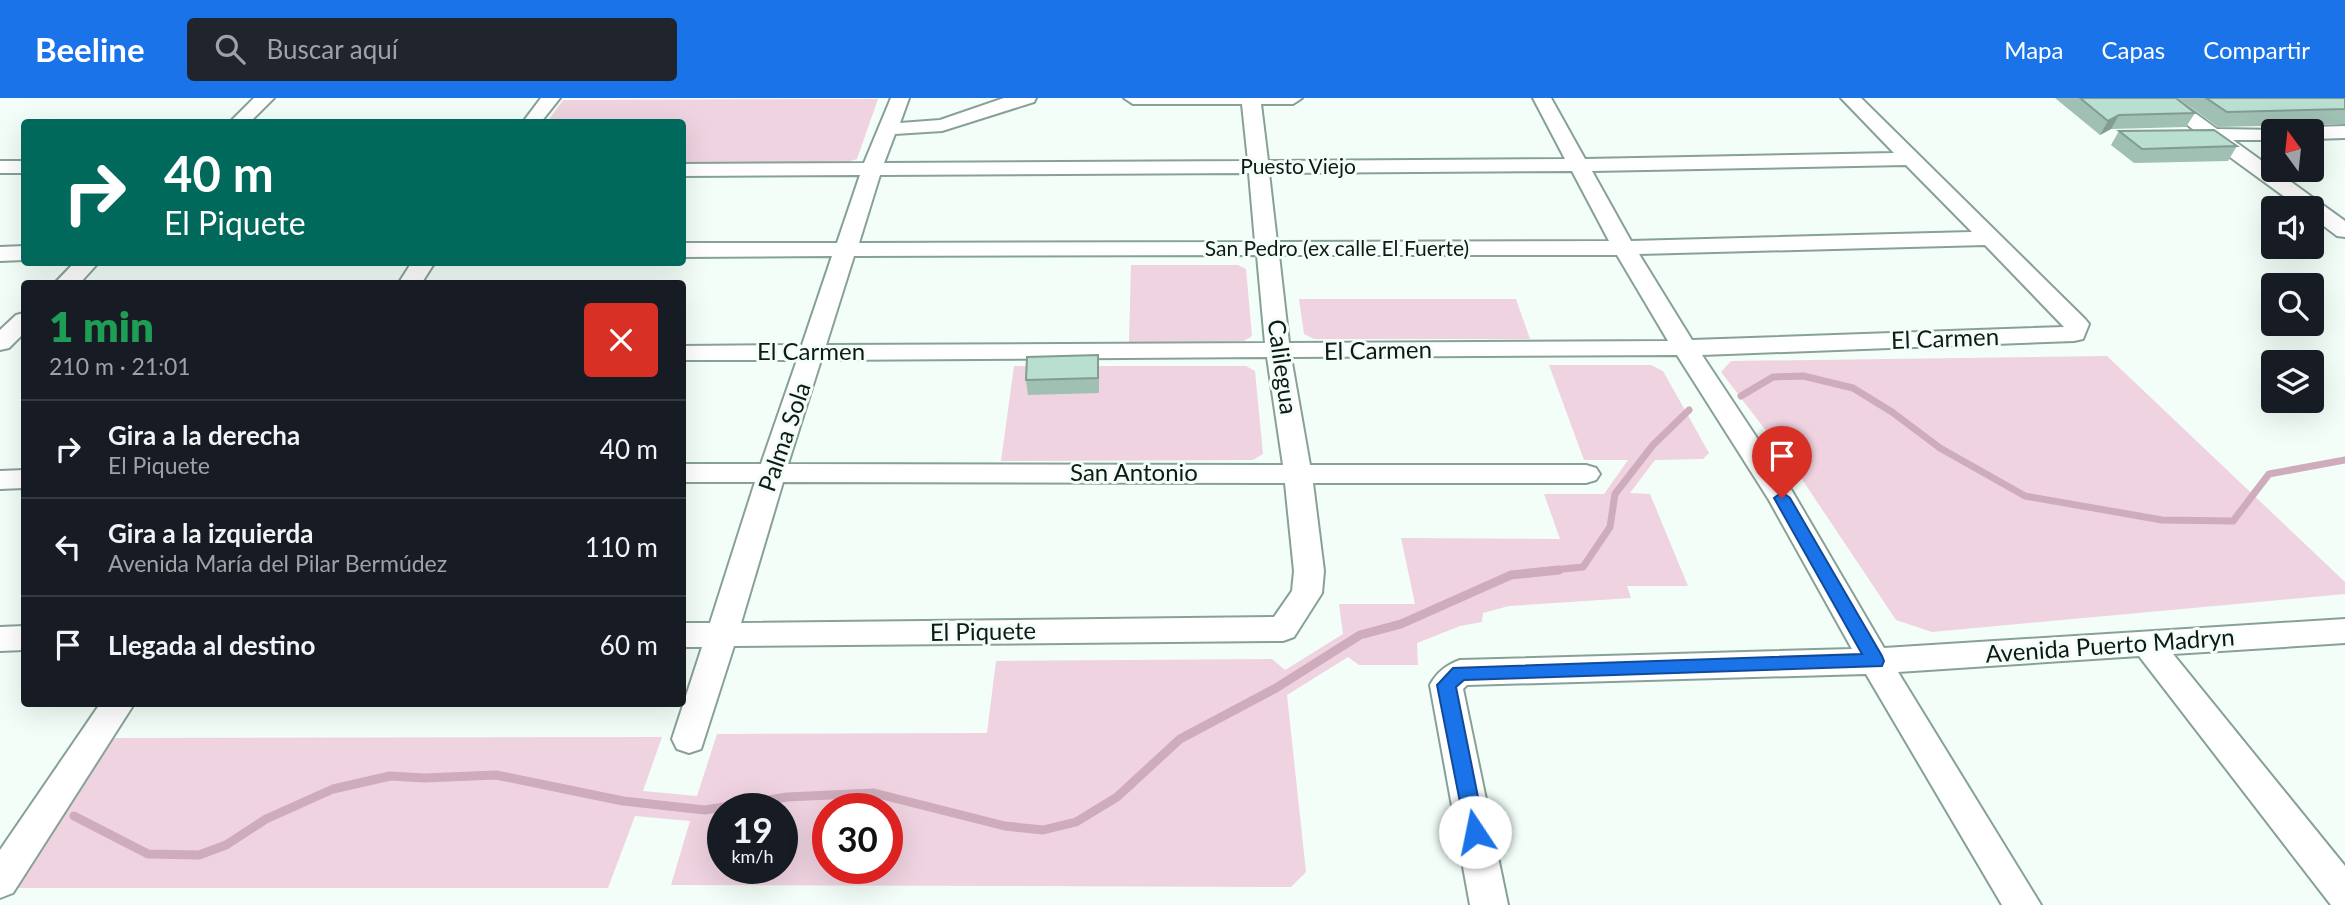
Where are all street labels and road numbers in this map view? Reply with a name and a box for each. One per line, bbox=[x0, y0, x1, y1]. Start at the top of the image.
street label: Puesto Viejo bbox=[1240, 153, 1356, 178]
street label: San Pedro (ex calle El Fuerte) bbox=[1205, 235, 1469, 260]
street label: Calilegua bbox=[1262, 317, 1304, 416]
street label: El Carmen bbox=[1890, 321, 1999, 354]
street label: El Carmen bbox=[1324, 334, 1432, 365]
street label: El Carmen bbox=[757, 336, 865, 365]
street label: Palma Sola bbox=[751, 378, 816, 495]
street label: San Antonio bbox=[1070, 457, 1198, 486]
street label: El Piquete bbox=[930, 615, 1036, 646]
street label: Avenida Puerto Madryn bbox=[1984, 621, 2236, 668]

